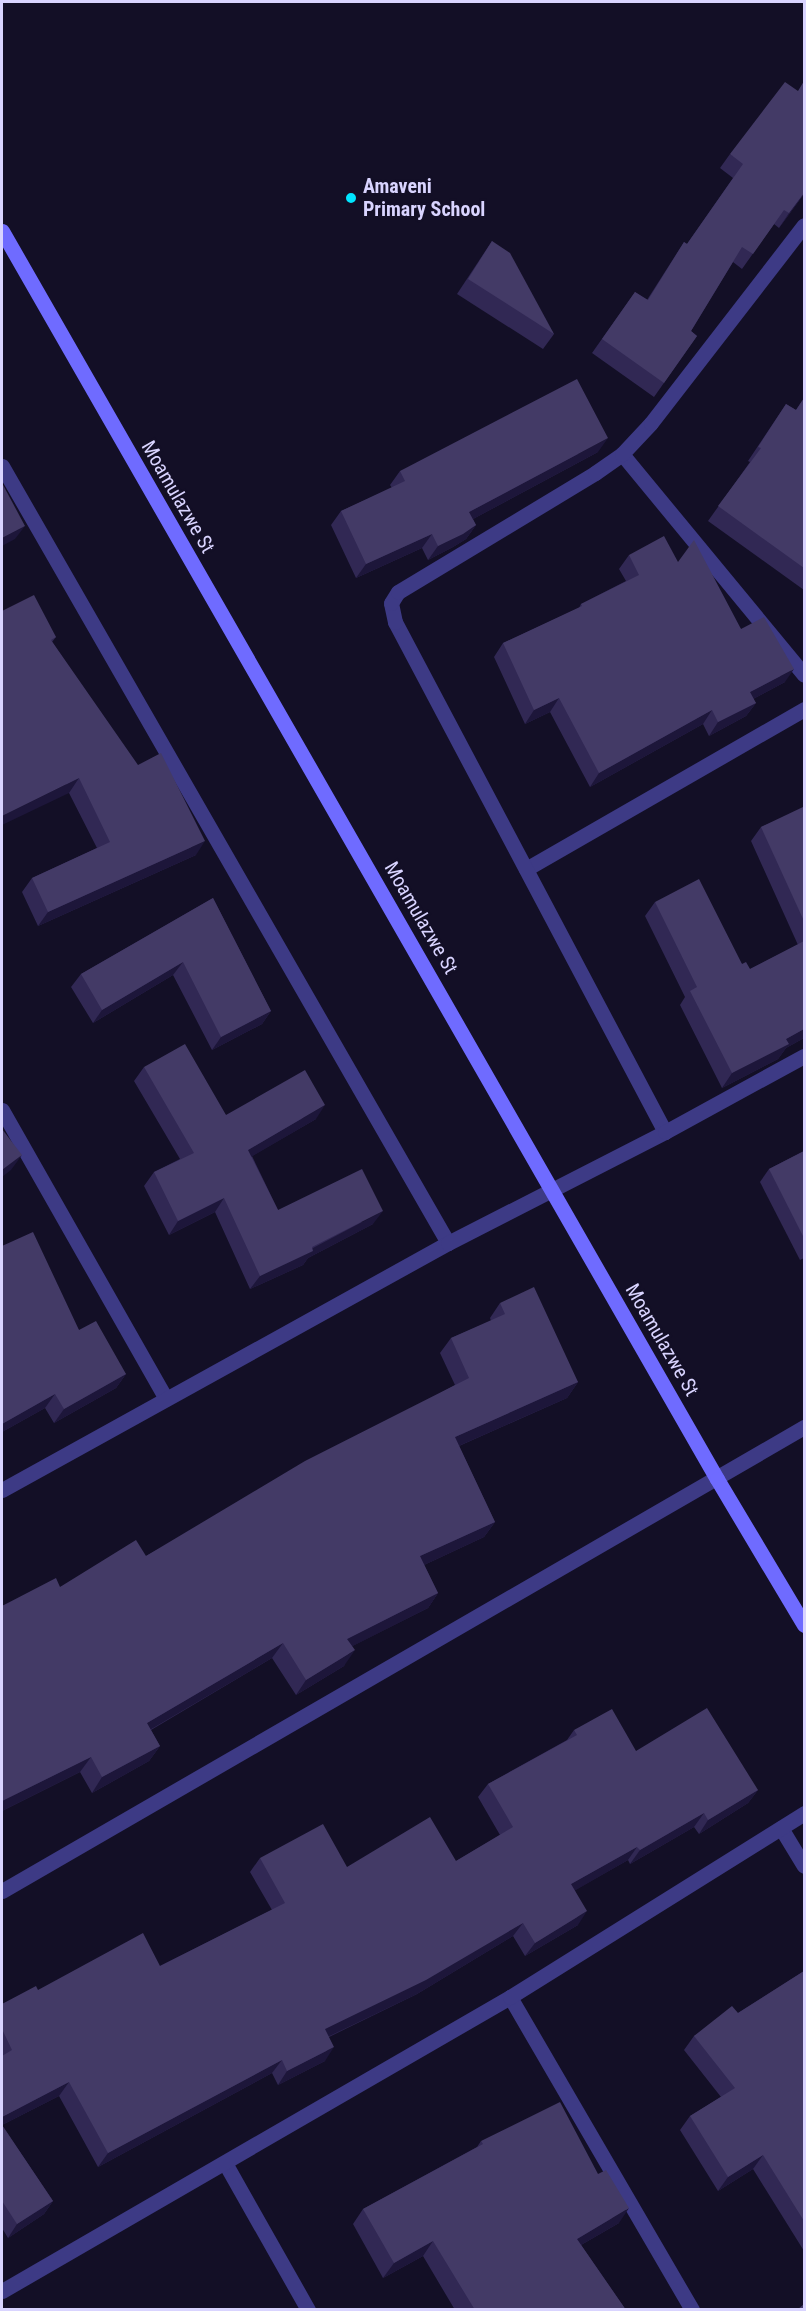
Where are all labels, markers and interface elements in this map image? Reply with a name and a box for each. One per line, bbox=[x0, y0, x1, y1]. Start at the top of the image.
place label: Amaveni Primary School bbox=[363, 174, 485, 221]
marker: Amaveni Primary School bbox=[344, 191, 358, 205]
street label: Moamulazwe St bbox=[136, 437, 220, 557]
street label: Moamulazwe St bbox=[379, 858, 463, 978]
street label: Moamulazwe St bbox=[620, 1280, 704, 1400]

